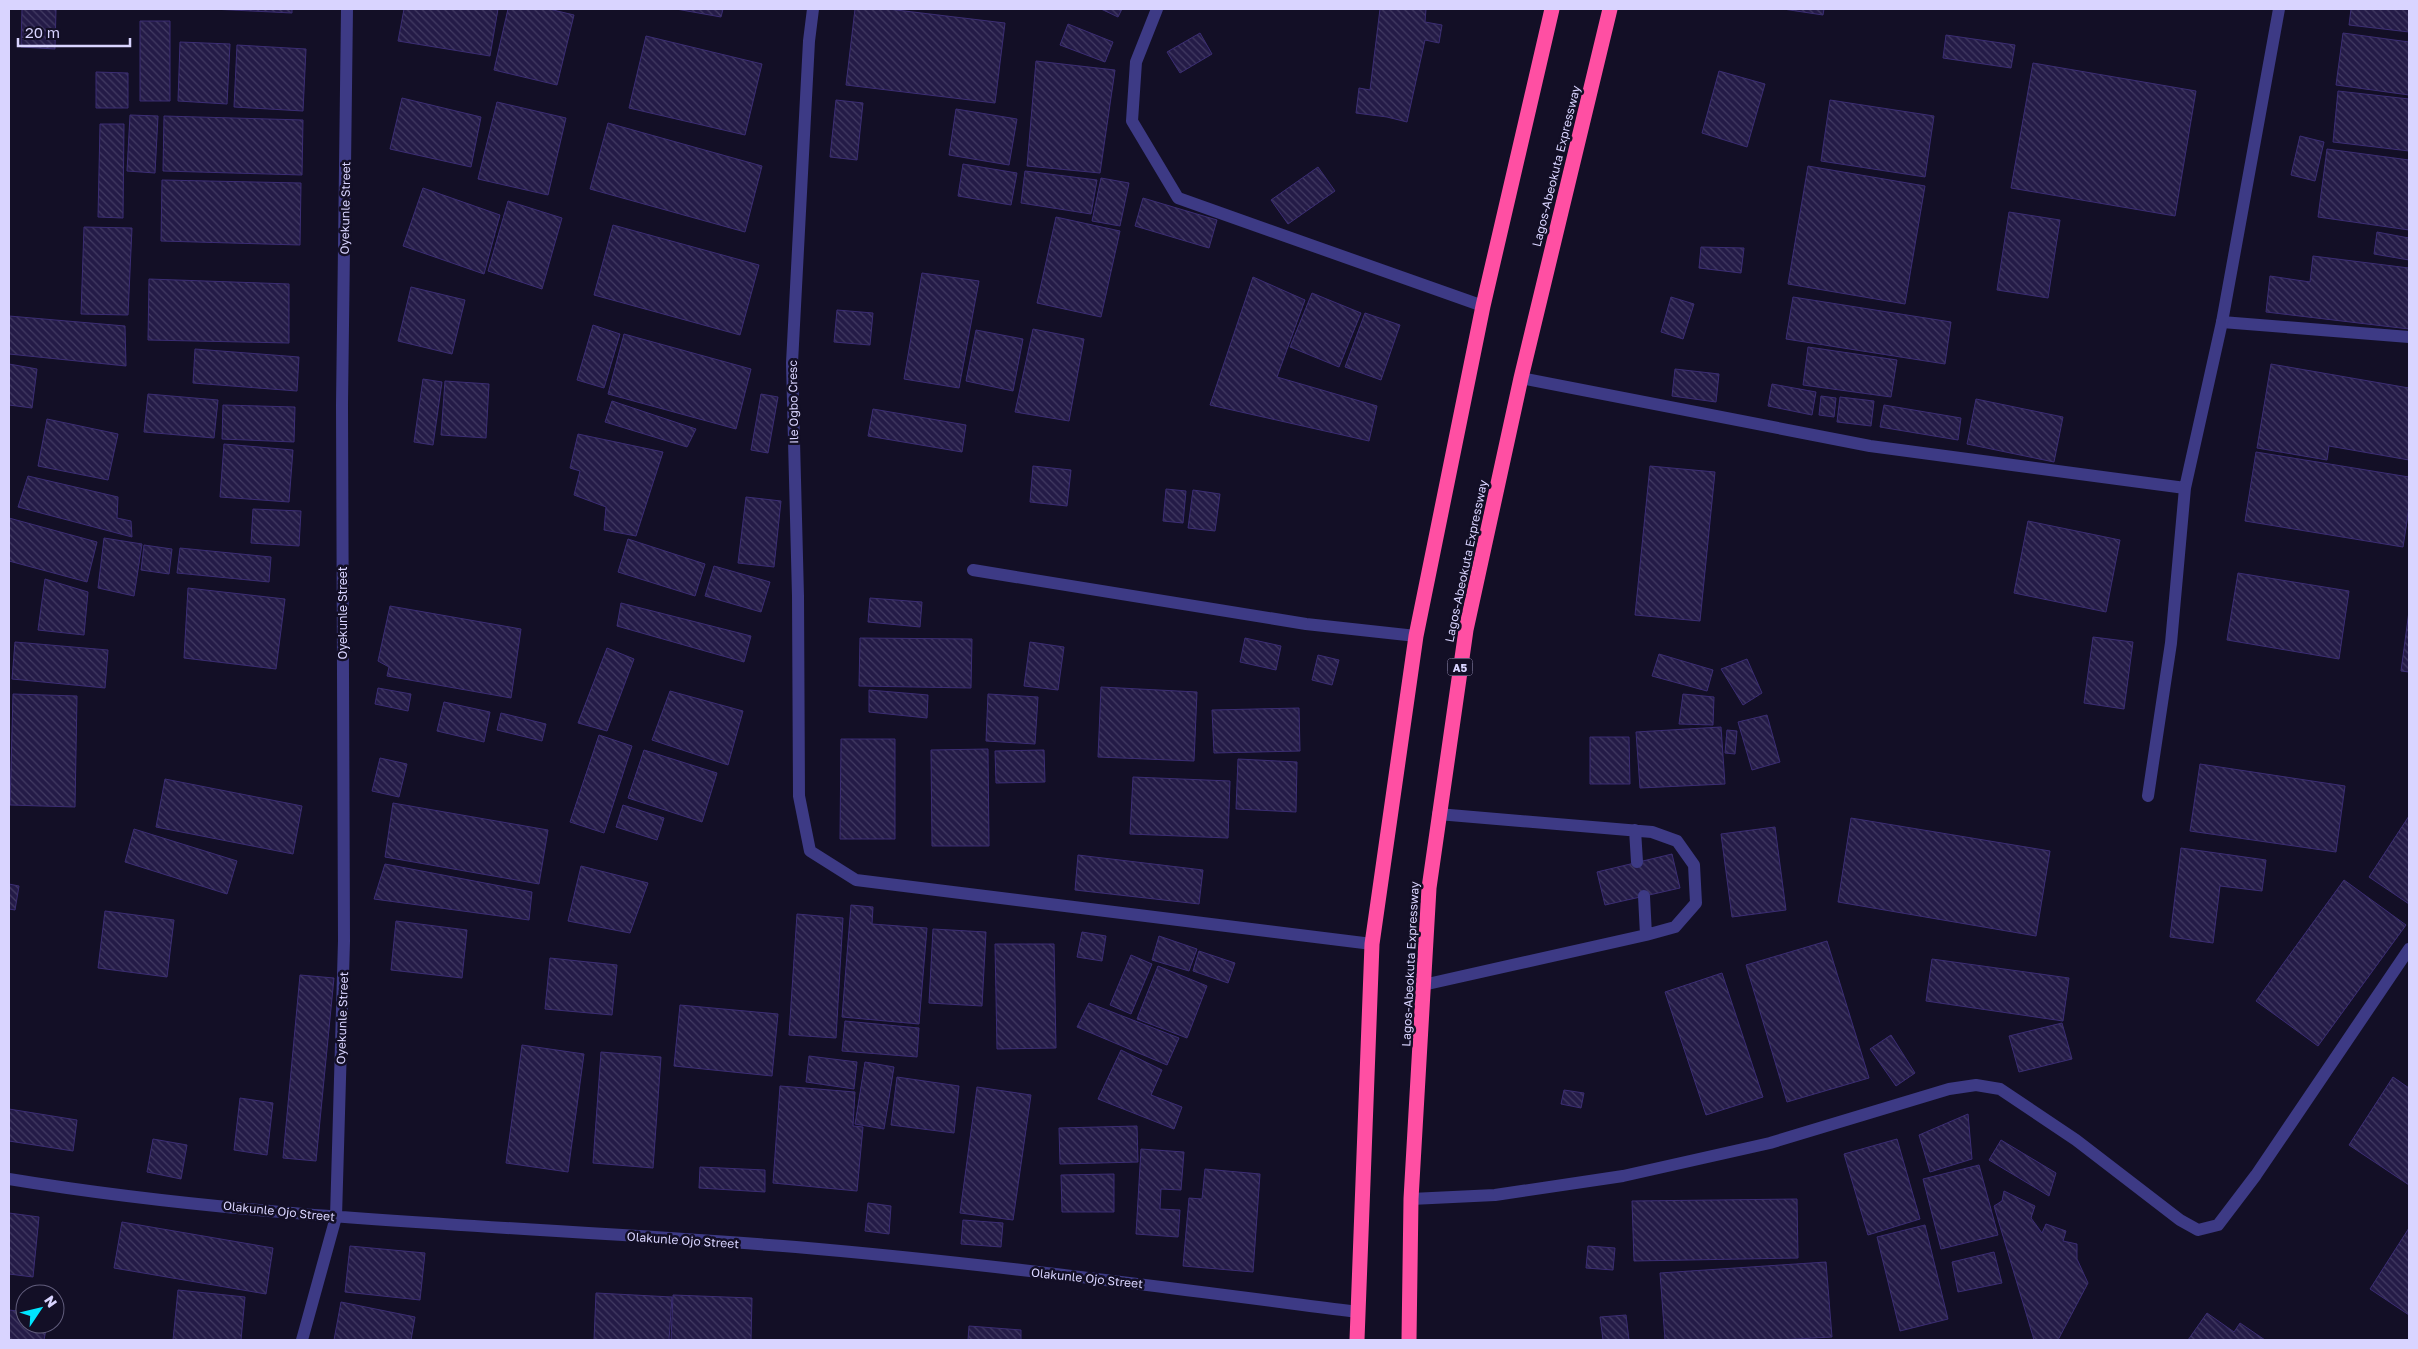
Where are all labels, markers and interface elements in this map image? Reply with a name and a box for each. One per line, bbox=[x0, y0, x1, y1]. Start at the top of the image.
scale bar bbox=[18, 15, 130, 47]
text: 20 m bbox=[25, 23, 60, 41]
street label: Lagos-Abeokuta Expressway bbox=[1529, 84, 1583, 248]
street label: Oyekunle Street bbox=[337, 161, 353, 255]
street label: Ile Ogbo Cresc bbox=[785, 359, 801, 444]
street label: Lagos-Abeokuta Expressway bbox=[1441, 478, 1491, 644]
street label: Oyekunle Street bbox=[335, 566, 350, 659]
road number: A5 bbox=[1448, 659, 1472, 676]
street label: Lagos-Abeokuta Expressway bbox=[1398, 881, 1422, 1047]
street label: Oyekunle Street bbox=[333, 971, 351, 1065]
street label: Olakunle Ojo Street bbox=[222, 1198, 336, 1224]
street label: Olakunle Ojo Street bbox=[626, 1229, 740, 1251]
street label: Olakunle Ojo Street bbox=[1030, 1265, 1144, 1291]
north arrow bbox=[15, 1284, 65, 1334]
text: N bbox=[41, 1292, 61, 1310]

